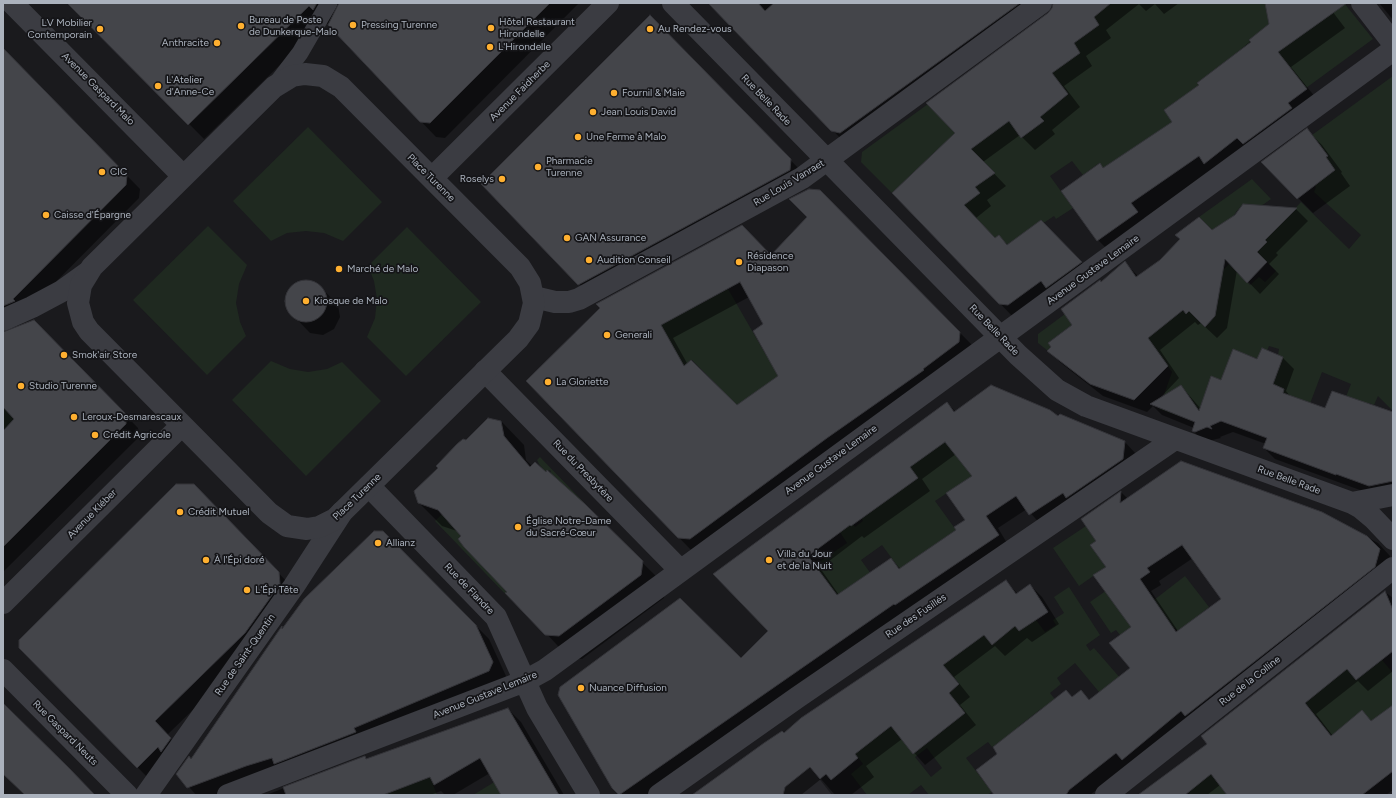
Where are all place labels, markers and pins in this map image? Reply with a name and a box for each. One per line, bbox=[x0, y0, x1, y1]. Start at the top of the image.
place label: Bureau de Poste de Dunkerque-Malo bbox=[249, 14, 337, 38]
place label: Hôtel Restaurant Hirondelle bbox=[499, 16, 575, 40]
place label: LV Mobilier Contemporain bbox=[28, 17, 92, 40]
place label: Pressing Turenne bbox=[361, 19, 437, 31]
marker: Pressing Turenne bbox=[348, 20, 358, 30]
marker: Bureau de Poste de Dunkerque-Malo bbox=[236, 21, 246, 31]
marker: Hôtel Restaurant Hirondelle bbox=[486, 23, 496, 33]
place label: Au Rendez-vous bbox=[658, 23, 732, 35]
marker: LV Mobilier Contemporain bbox=[95, 24, 105, 34]
marker: Au Rendez-vous bbox=[645, 24, 655, 34]
place label: Anthracite bbox=[162, 37, 209, 49]
marker: Anthracite bbox=[212, 38, 222, 48]
place label: L'Hirondelle bbox=[498, 41, 551, 53]
marker: L'Hirondelle bbox=[485, 42, 495, 52]
place label: L'Atelier d'Anne-Ce bbox=[166, 74, 214, 98]
marker: L'Atelier d'Anne-Ce bbox=[153, 81, 163, 91]
place label: Fournil & Maie bbox=[622, 87, 685, 99]
marker: Fournil & Maie bbox=[609, 88, 619, 98]
place label: Jean Louis David bbox=[601, 106, 676, 118]
marker: Jean Louis David bbox=[588, 107, 598, 117]
place label: Une Ferme à Malo bbox=[586, 131, 666, 143]
marker: Une Ferme à Malo bbox=[573, 132, 583, 142]
place label: Pharmacie Turenne bbox=[546, 155, 593, 178]
marker: Pharmacie Turenne bbox=[533, 162, 543, 172]
place label: CIC bbox=[110, 166, 127, 178]
marker: CIC bbox=[97, 167, 107, 177]
place label: Roselys bbox=[460, 173, 494, 185]
marker: Roselys bbox=[497, 174, 507, 184]
place label: Caisse d'Épargne bbox=[54, 209, 131, 221]
marker: Caisse d'Épargne bbox=[41, 210, 51, 220]
place label: GAN Assurance bbox=[575, 232, 646, 244]
marker: GAN Assurance bbox=[562, 233, 572, 243]
place label: Résidence Diapason bbox=[747, 250, 793, 274]
place label: Audition Conseil bbox=[597, 254, 671, 266]
marker: Audition Conseil bbox=[584, 255, 594, 265]
marker: Résidence Diapason bbox=[734, 257, 744, 267]
place label: Marché de Malo bbox=[347, 263, 418, 275]
marker: Marché de Malo bbox=[334, 264, 344, 274]
place label: Kiosque de Malo bbox=[314, 295, 388, 307]
marker: Kiosque de Malo bbox=[301, 296, 311, 306]
place label: Generali bbox=[615, 329, 652, 341]
marker: Generali bbox=[602, 330, 612, 340]
place label: Smok'air Store bbox=[72, 349, 137, 361]
marker: Smok'air Store bbox=[59, 350, 69, 360]
place label: La Gloriette bbox=[556, 376, 609, 388]
marker: La Gloriette bbox=[543, 377, 553, 387]
place label: Studio Turenne bbox=[29, 380, 97, 392]
marker: Studio Turenne bbox=[16, 381, 26, 391]
place label: Leroux-Desmarescaux bbox=[82, 411, 181, 423]
marker: Leroux-Desmarescaux bbox=[69, 412, 79, 422]
place label: Crédit Agricole bbox=[103, 429, 171, 441]
marker: Crédit Agricole bbox=[90, 430, 100, 440]
place label: Crédit Mutuel bbox=[188, 506, 250, 518]
marker: Crédit Mutuel bbox=[175, 507, 185, 517]
place label: Église Notre-Dame du Sacré-Cœur bbox=[526, 515, 611, 538]
marker: Église Notre-Dame du Sacré-Cœur bbox=[513, 522, 523, 532]
place label: Allianz bbox=[386, 537, 415, 549]
marker: Allianz bbox=[373, 538, 383, 548]
place label: Villa du Jour et de la Nuit bbox=[777, 548, 832, 572]
place label: À l'Épi doré bbox=[214, 554, 265, 566]
marker: À l'Épi doré bbox=[201, 555, 211, 565]
marker: Villa du Jour et de la Nuit bbox=[764, 555, 774, 565]
place label: L'Épi Tête bbox=[255, 584, 298, 596]
marker: L'Épi Tête bbox=[242, 585, 252, 595]
place label: Nuance Diffusion bbox=[589, 682, 667, 694]
marker: Nuance Diffusion bbox=[576, 683, 586, 693]

